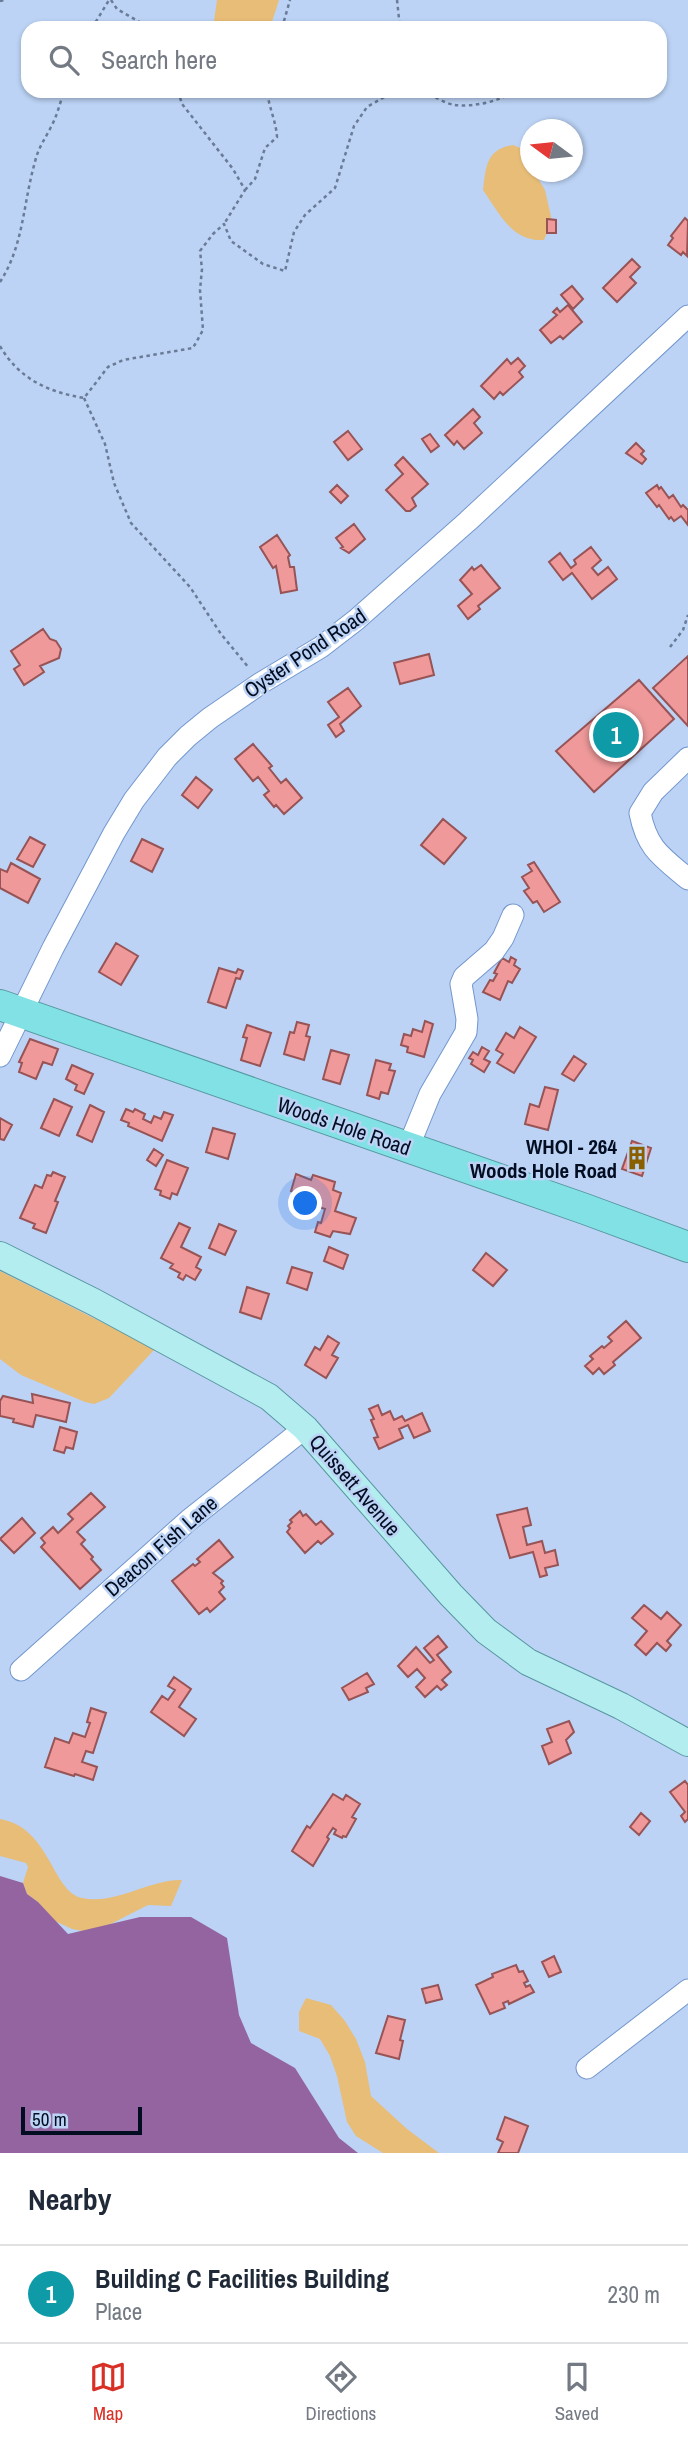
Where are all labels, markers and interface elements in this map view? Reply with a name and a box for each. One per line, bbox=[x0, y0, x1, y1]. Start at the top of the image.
search box bbox=[21, 21, 667, 98]
icon: search bbox=[45, 41, 83, 79]
text: Search here bbox=[101, 42, 217, 77]
north arrow bbox=[520, 119, 583, 182]
street label: Oyster Pond Road bbox=[238, 601, 372, 705]
pin: 1 bbox=[593, 709, 639, 761]
street label: Woods Hole Road bbox=[273, 1090, 415, 1162]
place label: WHOI - 264 Woods Hole Road bbox=[470, 1132, 617, 1185]
building icon: WHOI - 264 Woods Hole Road bbox=[623, 1144, 651, 1172]
your location bbox=[288, 1186, 322, 1220]
street label: Quissett Avenue bbox=[303, 1428, 407, 1542]
street label: Deacon Fish Lane bbox=[98, 1489, 224, 1603]
scale bar bbox=[21, 2104, 142, 2136]
text: 50 m bbox=[32, 2106, 67, 2132]
text: Nearby bbox=[28, 2179, 111, 2219]
text: Building C Facilities Building bbox=[95, 2261, 389, 2296]
text: 1 bbox=[46, 2279, 56, 2310]
text: 230 m bbox=[608, 2279, 660, 2310]
text: Place bbox=[95, 2296, 142, 2327]
tab: Map bbox=[89, 2358, 127, 2426]
tab: Directions bbox=[305, 2358, 376, 2426]
tab: Saved bbox=[555, 2358, 599, 2426]

